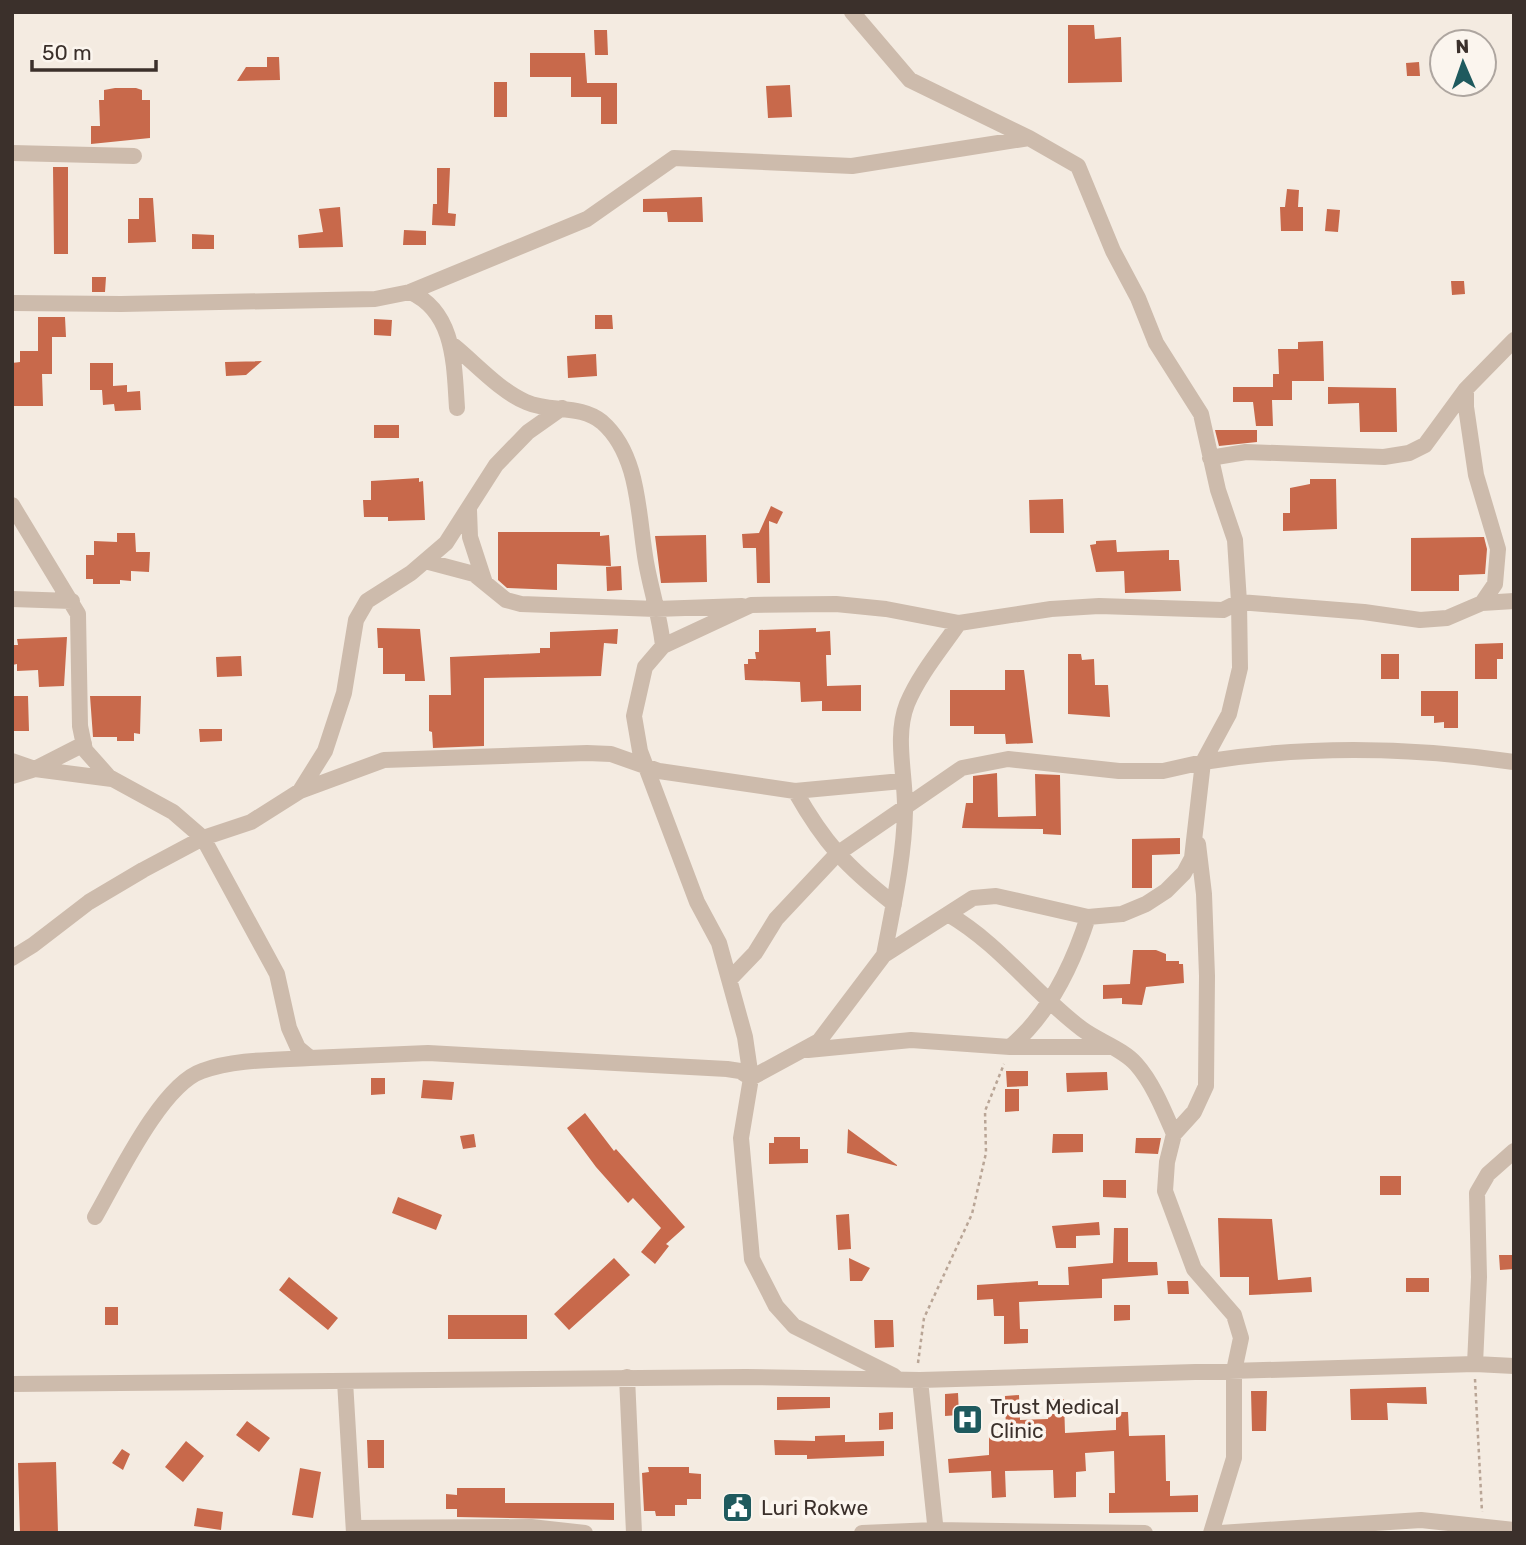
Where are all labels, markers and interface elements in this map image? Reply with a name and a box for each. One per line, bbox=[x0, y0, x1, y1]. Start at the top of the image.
scale bar bbox=[32, 28, 156, 72]
north arrow bbox=[1428, 28, 1498, 98]
text: N bbox=[1455, 35, 1470, 58]
text: 50 m bbox=[42, 40, 92, 65]
place label: Trust Medical Clinic bbox=[990, 1394, 1119, 1443]
hospital icon: Trust Medical Clinic bbox=[950, 1402, 984, 1436]
public building icon: Luri Rokwe bbox=[721, 1491, 755, 1525]
place label: Luri Rokwe bbox=[761, 1495, 868, 1520]

